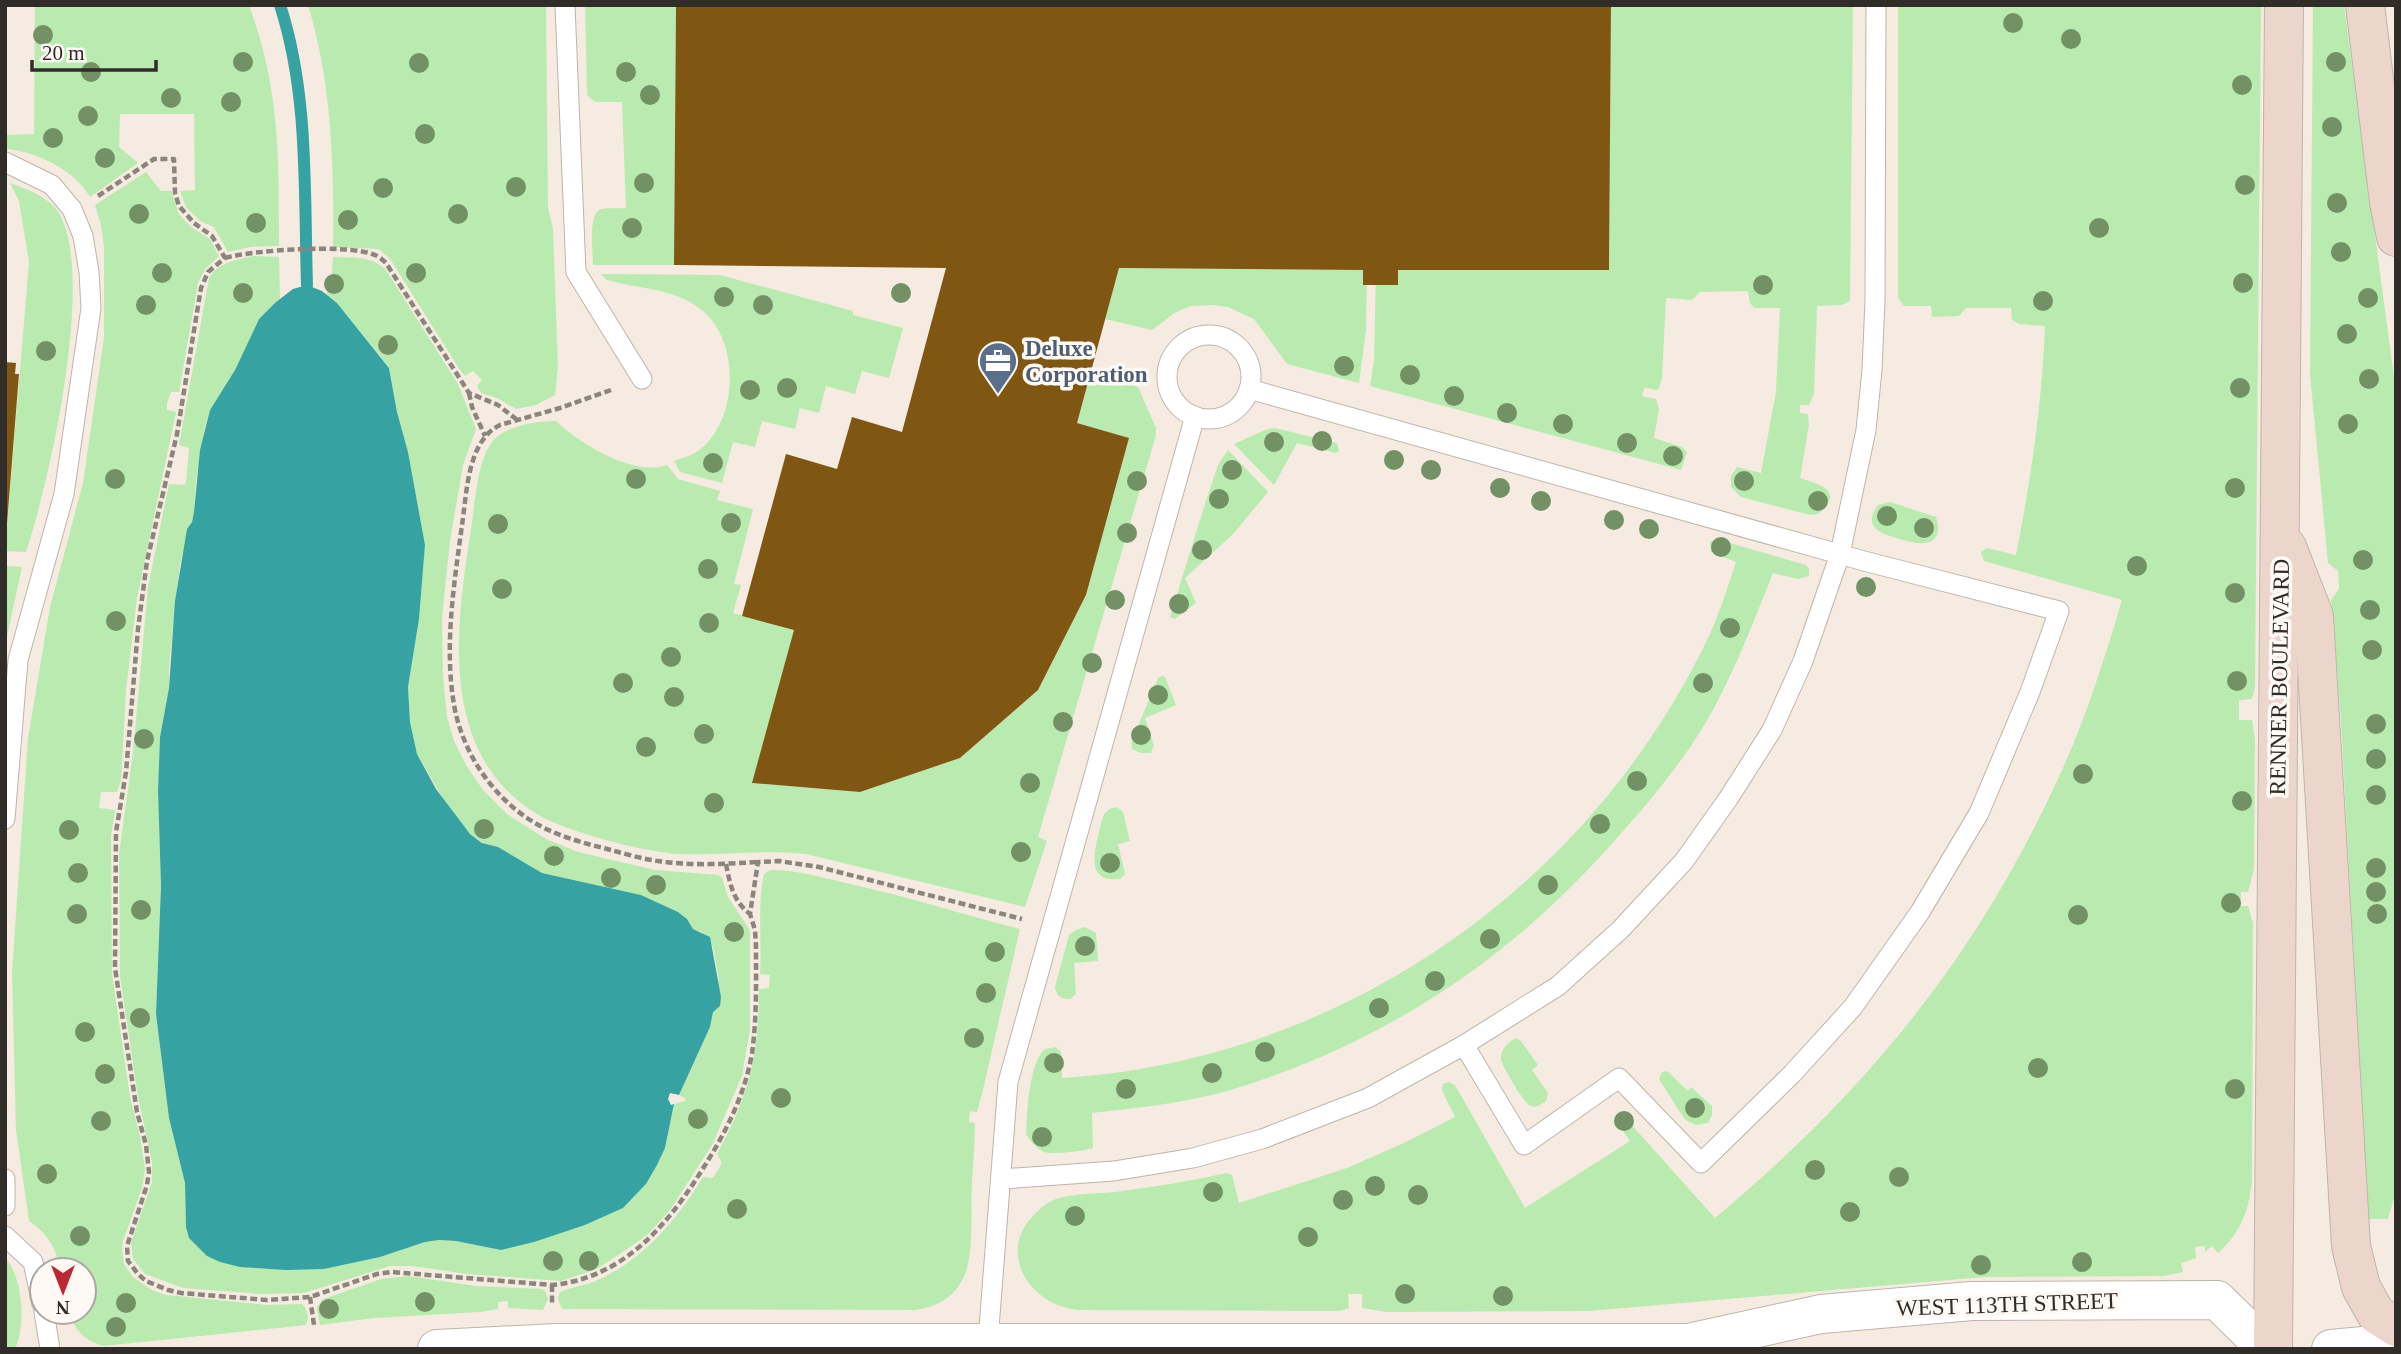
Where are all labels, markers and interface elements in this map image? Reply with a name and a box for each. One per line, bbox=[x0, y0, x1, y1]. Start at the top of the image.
scale bar bbox=[32, 28, 156, 72]
text: 20 m bbox=[42, 41, 85, 65]
place label: Deluxe Corporation bbox=[1025, 336, 1148, 387]
office icon: Deluxe Corporation bbox=[977, 340, 1019, 395]
street label: RENNER BOULEVARD bbox=[2265, 558, 2294, 796]
north arrow bbox=[28, 1256, 98, 1326]
street label: WEST 113TH STREET bbox=[1895, 1288, 2119, 1321]
text: N bbox=[56, 1297, 70, 1318]

